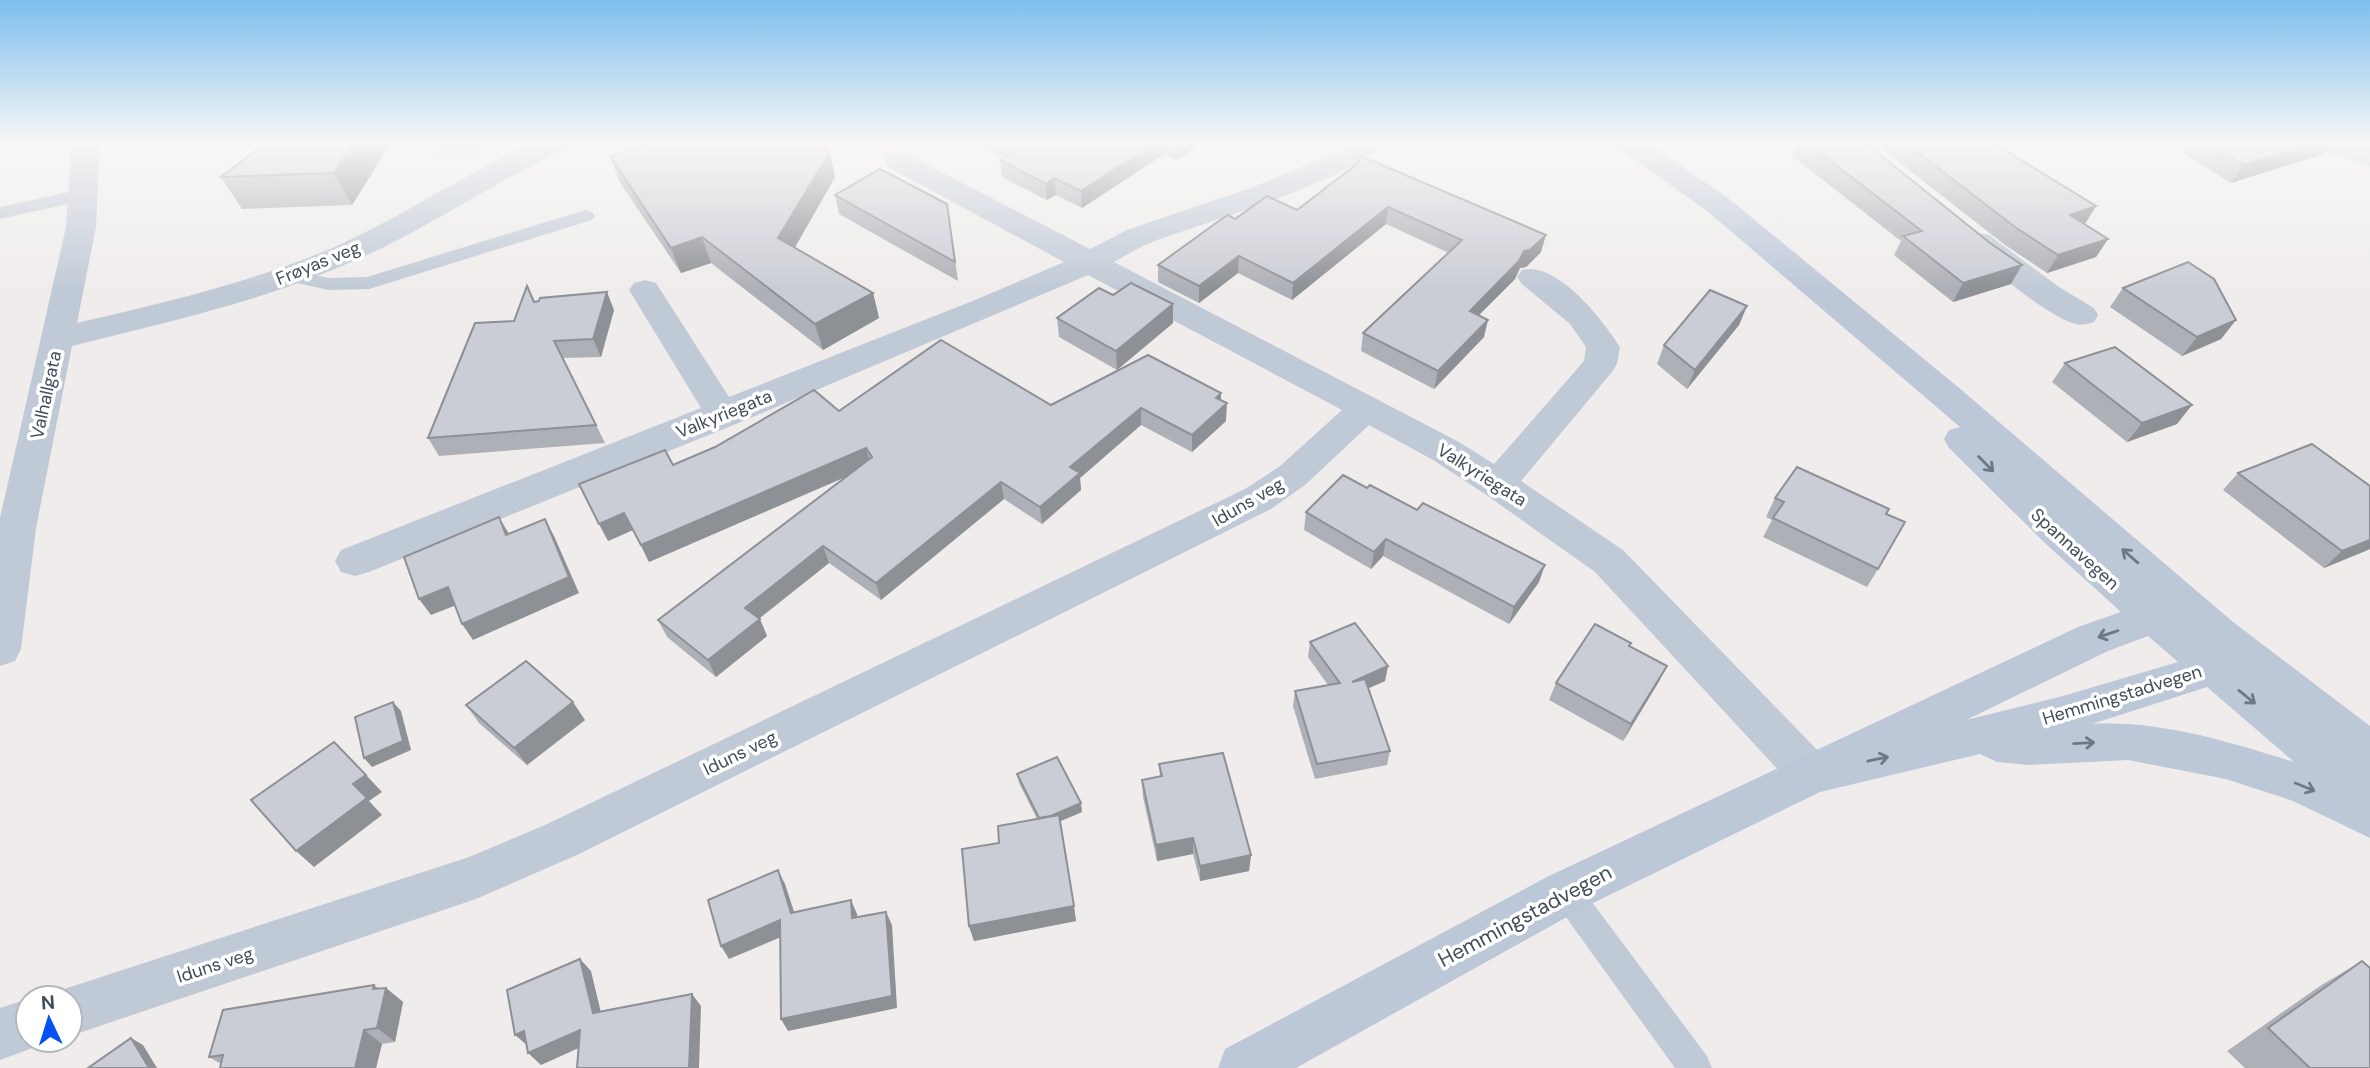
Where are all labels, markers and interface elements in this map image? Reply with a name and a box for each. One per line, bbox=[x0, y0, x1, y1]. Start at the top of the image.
street label: Frøyas veg bbox=[272, 235, 364, 291]
street label: Valhallgata bbox=[25, 349, 67, 441]
street label: Valkyriegata bbox=[672, 384, 776, 444]
street label: Valkyriegata bbox=[1433, 438, 1531, 512]
one-way arrow bbox=[1977, 455, 1994, 472]
street label: Iduns veg bbox=[1208, 472, 1288, 532]
street label: Spannavegen bbox=[2026, 503, 2124, 595]
one-way arrow bbox=[2122, 548, 2140, 564]
one-way arrow bbox=[2097, 628, 2119, 641]
street label: Hemmingstadvegen bbox=[2039, 659, 2205, 731]
one-way arrow bbox=[2238, 689, 2256, 705]
street label: Iduns veg bbox=[699, 725, 781, 781]
one-way arrow bbox=[2072, 737, 2095, 750]
one-way arrow bbox=[1866, 752, 1889, 766]
one-way arrow bbox=[2294, 781, 2316, 794]
street label: Hemmingstadvegen bbox=[1433, 858, 1617, 974]
street label: Iduns veg bbox=[174, 941, 256, 989]
north arrow bbox=[14, 984, 84, 1054]
text: N bbox=[40, 990, 56, 1015]

